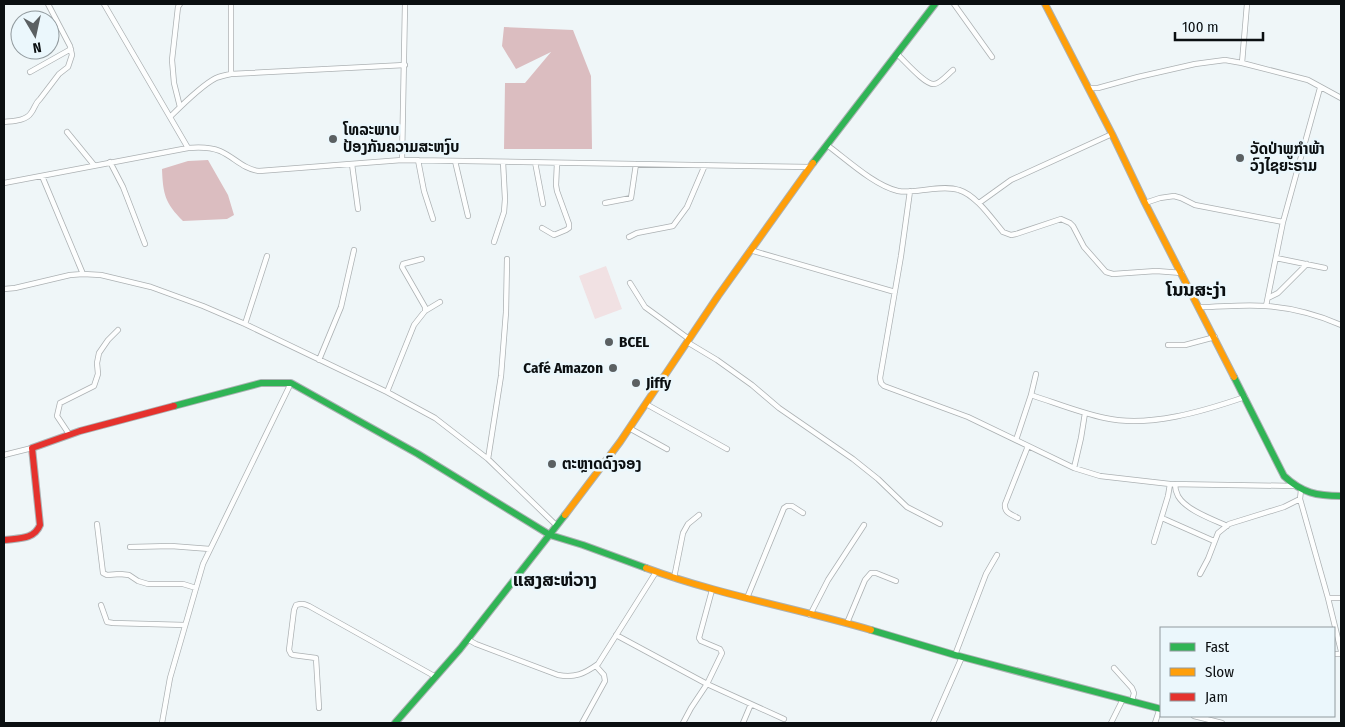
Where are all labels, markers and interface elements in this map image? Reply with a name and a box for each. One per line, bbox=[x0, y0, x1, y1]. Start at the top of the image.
north arrow bbox=[10, 10, 60, 60]
scale bar bbox=[1175, 10, 1262, 42]
text: 100 m bbox=[1182, 18, 1219, 36]
text: N bbox=[31, 38, 42, 56]
place label: ໂທລະພາບ ປ້ອງກັນຄວາມສະຫງົບ bbox=[342, 121, 459, 156]
marker: ໂທລະພາບ ປ້ອງກັນຄວາມສະຫງົບ bbox=[327, 133, 339, 145]
place label: ວັດປ່າພູກຳພ້າ ວົງໄຊຍະຣາມ bbox=[1250, 140, 1325, 175]
marker: ວັດປ່າພູກຳພ້າ ວົງໄຊຍະຣາມ bbox=[1234, 152, 1246, 164]
district label: ໂນນສະງ່າ bbox=[1165, 279, 1226, 301]
place label: BCEL bbox=[619, 333, 649, 351]
marker: BCEL bbox=[603, 336, 615, 348]
place label: Café Amazon bbox=[523, 359, 603, 377]
marker: Café Amazon bbox=[607, 362, 619, 374]
place label: Jiffy bbox=[645, 374, 672, 392]
marker: Jiffy bbox=[630, 377, 642, 389]
place label: ຕະຫຼາດດົງຈອງ bbox=[562, 455, 641, 473]
marker: ຕະຫຼາດດົງຈອງ bbox=[546, 458, 558, 470]
district label: ແສງສະຫ່ວາງ bbox=[513, 569, 597, 591]
legend bbox=[1160, 627, 1335, 717]
text: Fast bbox=[1205, 638, 1229, 656]
text: Slow bbox=[1205, 663, 1234, 681]
text: Jam bbox=[1205, 688, 1228, 706]

